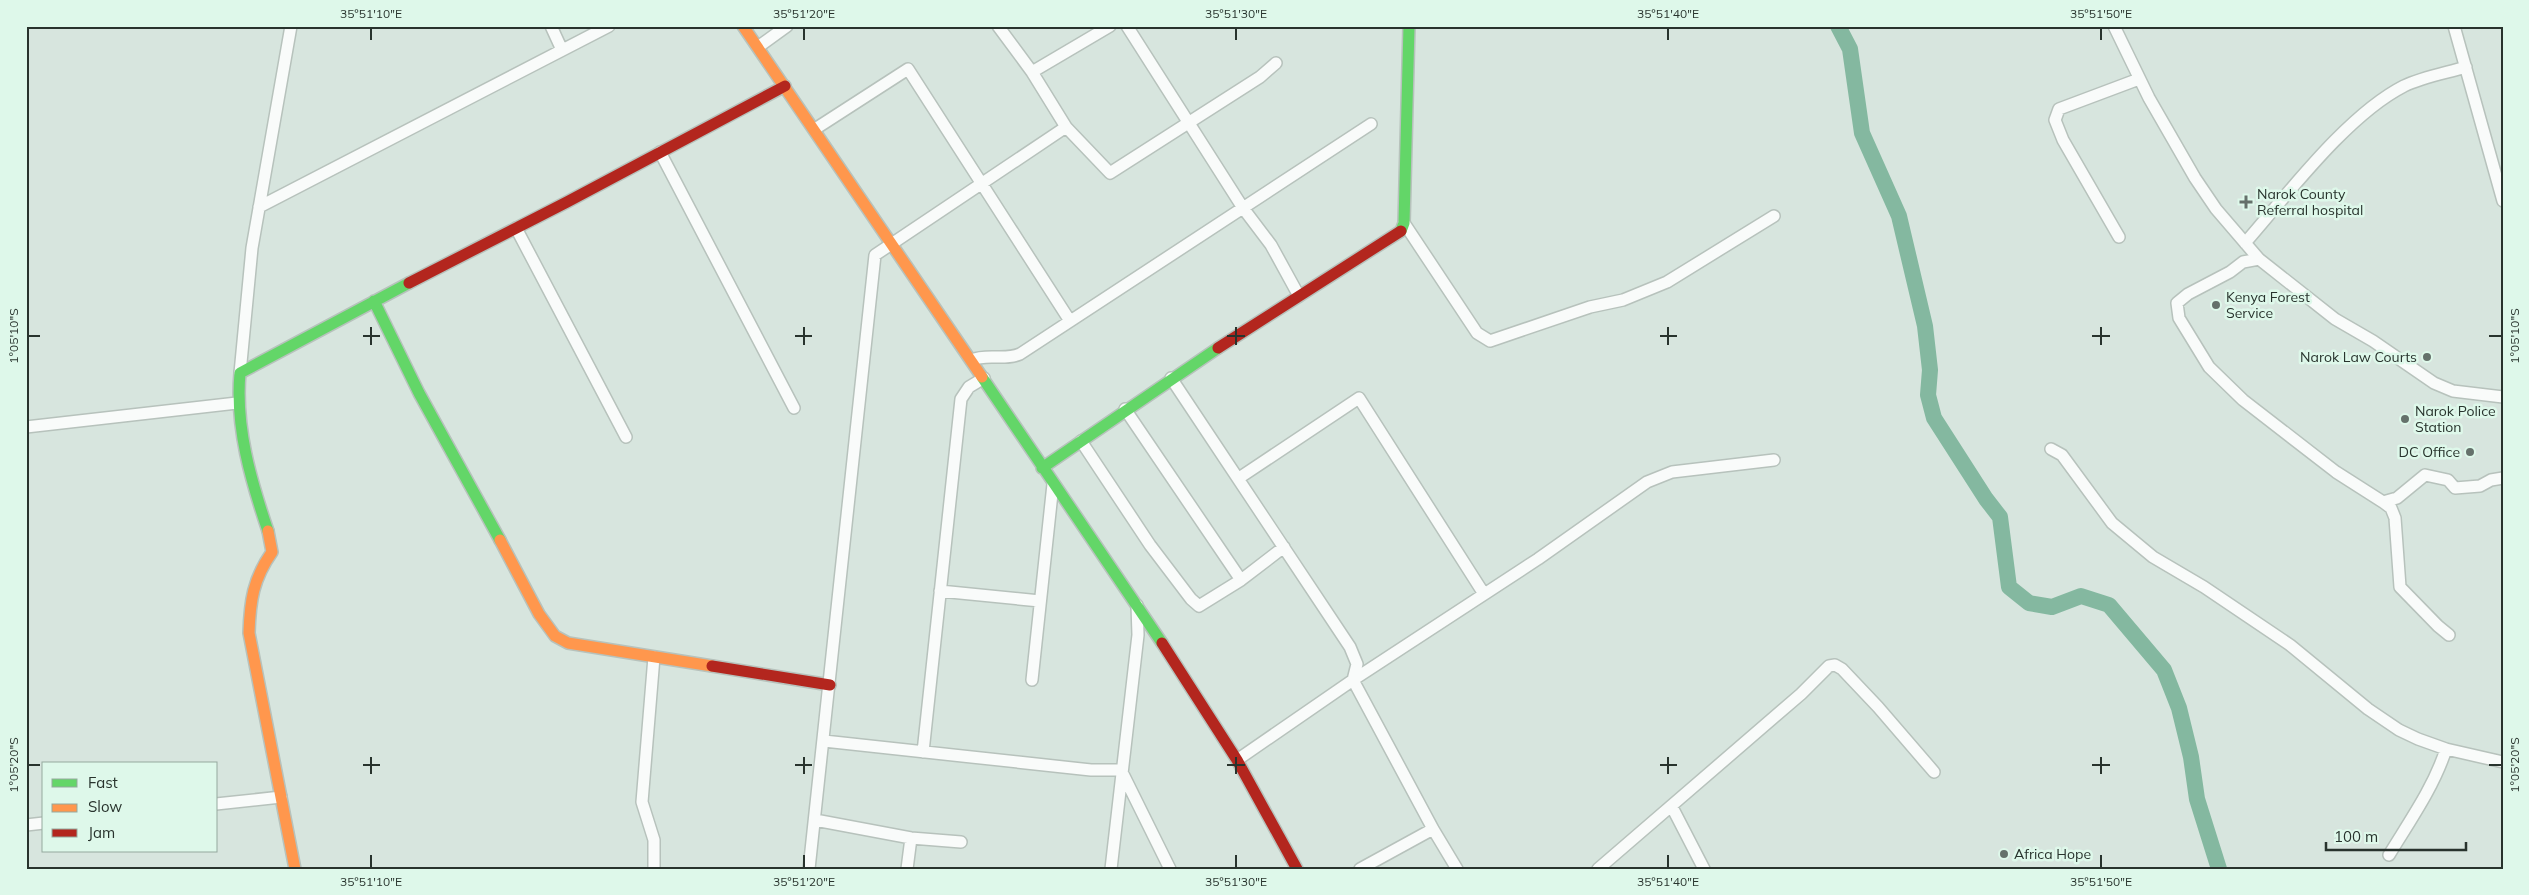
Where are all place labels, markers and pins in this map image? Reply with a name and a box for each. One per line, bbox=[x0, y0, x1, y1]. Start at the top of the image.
place label: Narok County Referral hospital bbox=[2257, 185, 2363, 219]
marker: Narok County Referral hospital bbox=[2239, 195, 2253, 209]
place label: Kenya Forest Service bbox=[2226, 288, 2310, 322]
marker: Kenya Forest Service bbox=[2210, 299, 2222, 311]
place label: Narok Law Courts bbox=[2300, 348, 2417, 366]
marker: Narok Law Courts bbox=[2421, 351, 2433, 363]
place label: Narok Police Station bbox=[2415, 402, 2496, 436]
marker: Narok Police Station bbox=[2399, 413, 2411, 425]
place label: DC Office bbox=[2399, 443, 2460, 461]
marker: DC Office bbox=[2464, 446, 2476, 458]
place label: Africa Hope bbox=[2014, 845, 2091, 863]
marker: Africa Hope bbox=[1998, 848, 2010, 860]

